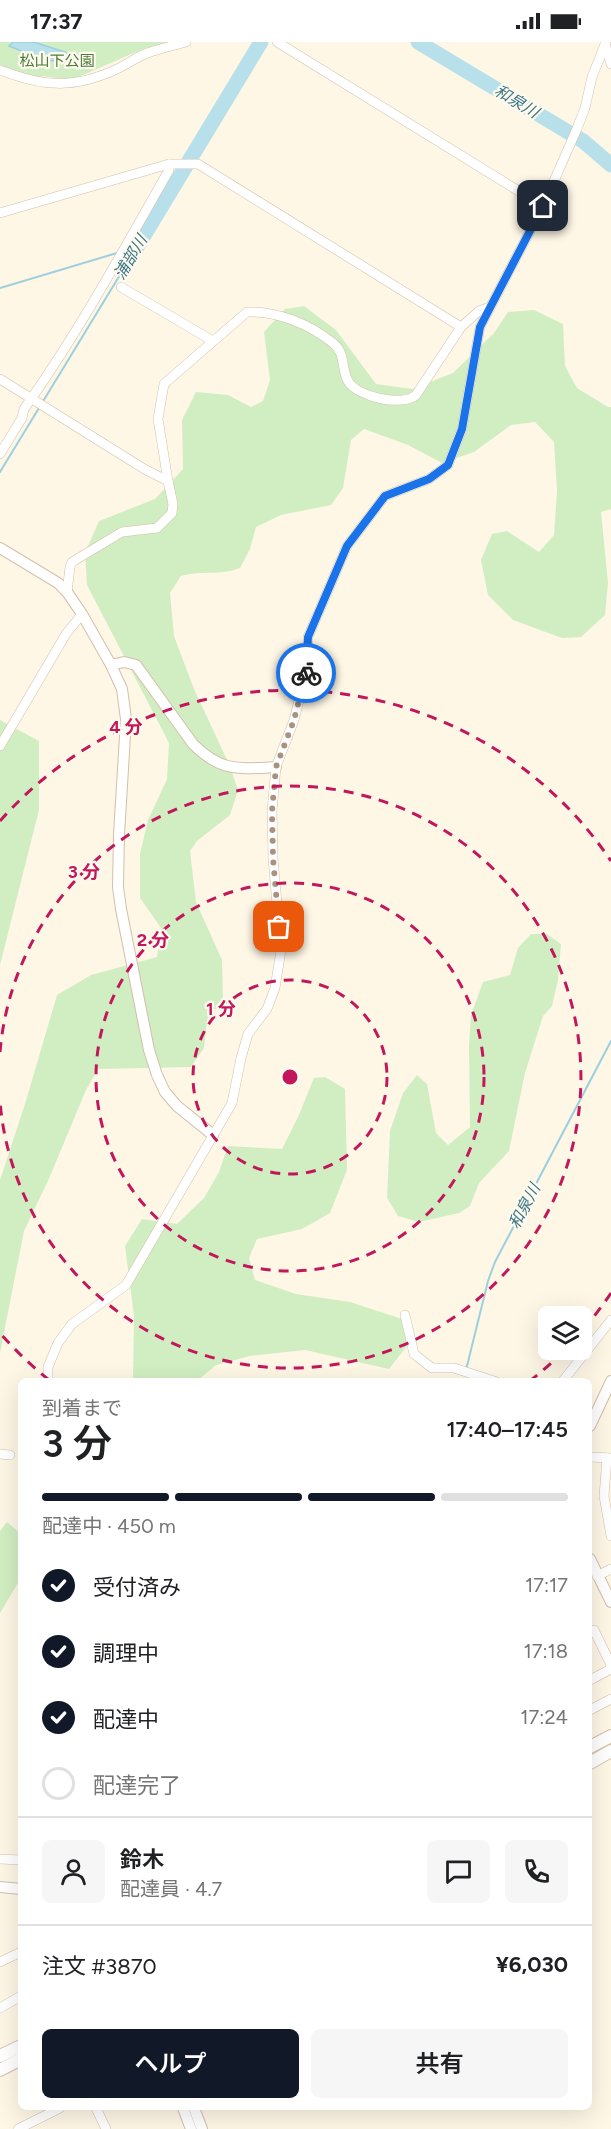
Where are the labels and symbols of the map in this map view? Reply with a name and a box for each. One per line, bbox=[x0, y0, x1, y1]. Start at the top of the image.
park label: 松山下公園 bbox=[19, 52, 95, 70]
water label: 和泉川 bbox=[491, 81, 544, 123]
pin bbox=[517, 180, 568, 231]
water label: 浦部川 bbox=[110, 230, 152, 283]
courier bbox=[276, 643, 336, 703]
text: 4 分 bbox=[109, 716, 143, 738]
text: 3 分 bbox=[68, 861, 100, 883]
pin bbox=[253, 901, 304, 952]
text: 2 分 bbox=[137, 929, 169, 951]
text: 1 分 bbox=[206, 998, 236, 1020]
centre of rings bbox=[280, 1067, 300, 1087]
water label: 和泉川 bbox=[505, 1179, 545, 1232]

